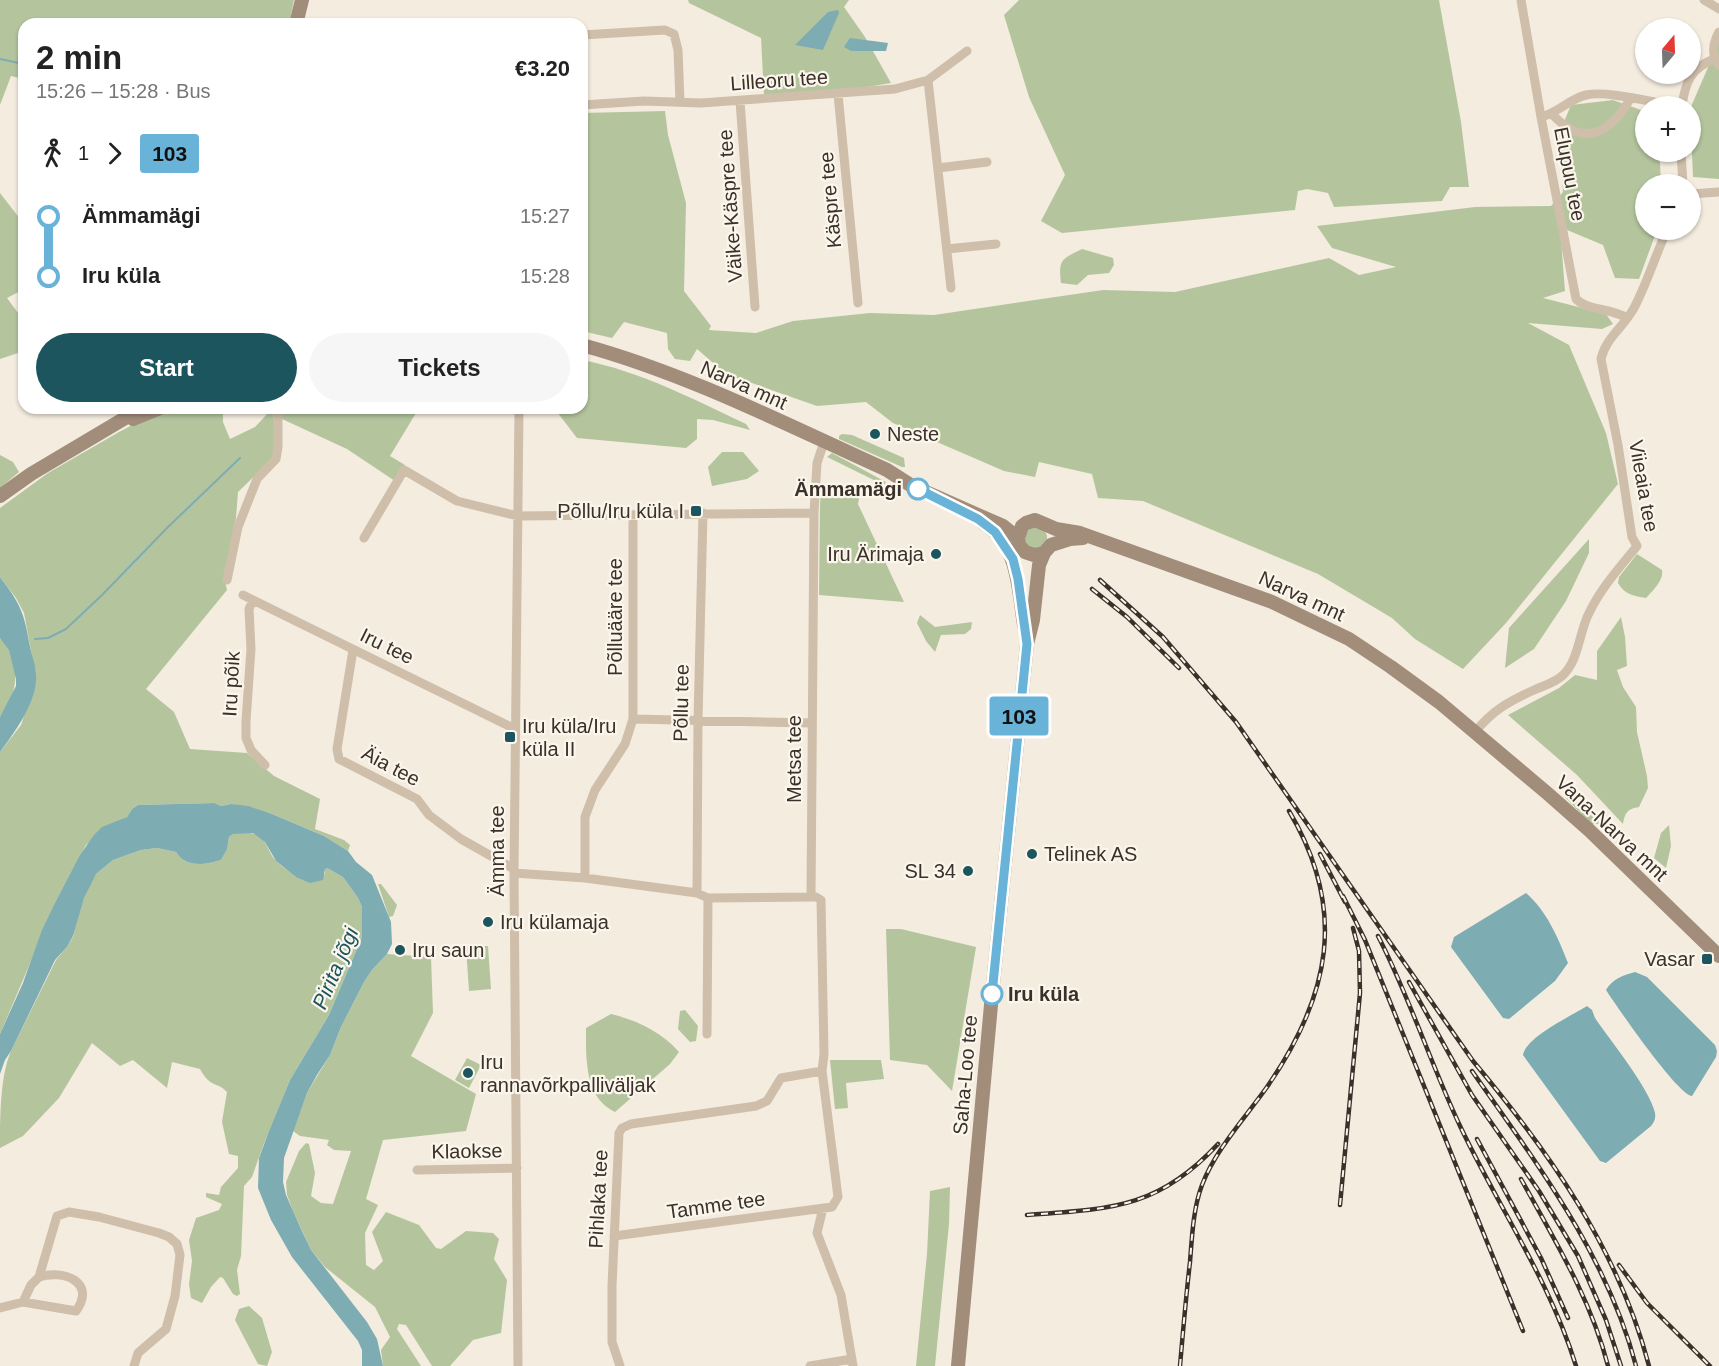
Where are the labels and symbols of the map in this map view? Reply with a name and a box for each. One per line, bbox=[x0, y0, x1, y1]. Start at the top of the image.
north arrow bbox=[1635, 18, 1701, 84]
street label: Lilleoru tee bbox=[729, 66, 829, 94]
street label: Elupuu tee bbox=[1550, 125, 1590, 223]
street label: Väike-Käspre tee bbox=[714, 129, 746, 283]
street label: Käspre tee bbox=[815, 151, 845, 249]
street label: Narva mnt bbox=[697, 356, 791, 414]
place label: Neste bbox=[887, 423, 939, 445]
marker: Neste bbox=[868, 427, 882, 441]
street label: Viieaia tee bbox=[1625, 438, 1663, 534]
place label: Ämmamägi bbox=[794, 478, 902, 500]
marker: Ämmamägi bbox=[907, 478, 929, 500]
place label: Põllu/Iru küla I bbox=[557, 500, 684, 522]
marker: Põllu/Iru küla I bbox=[689, 504, 703, 518]
place label: Iru Ärimaja bbox=[827, 543, 925, 565]
marker: Iru Ärimaja bbox=[929, 547, 943, 561]
street label: Põlluääre tee bbox=[604, 558, 626, 676]
street label: Narva mnt bbox=[1256, 567, 1349, 626]
street label: Iru tee bbox=[357, 624, 417, 668]
street label: Iru põik bbox=[218, 650, 244, 717]
street label: Põllu tee bbox=[669, 664, 693, 742]
line badge: 103 bbox=[984, 696, 1054, 736]
place label: Iru küla/Iru küla II bbox=[522, 715, 616, 760]
street label: Metsa tee bbox=[783, 715, 805, 803]
marker: Iru küla/Iru küla II bbox=[503, 730, 517, 744]
street label: Äia tee bbox=[358, 742, 424, 790]
street label: Vana-Narva mnt bbox=[1552, 771, 1673, 885]
street label: Ämma tee bbox=[486, 805, 508, 897]
place label: Telinek AS bbox=[1044, 843, 1137, 865]
marker: Telinek AS bbox=[1025, 847, 1039, 861]
place label: SL 34 bbox=[904, 860, 956, 882]
marker: SL 34 bbox=[961, 864, 975, 878]
place label: Iru külamaja bbox=[500, 911, 610, 933]
marker: Iru külamaja bbox=[481, 915, 495, 929]
water label: Pirita jõgi bbox=[308, 923, 363, 1012]
place label: Iru saun bbox=[412, 939, 484, 961]
marker: Iru saun bbox=[393, 943, 407, 957]
place label: Vasar bbox=[1644, 948, 1695, 970]
marker: Vasar bbox=[1700, 952, 1714, 966]
marker: Iru küla bbox=[981, 983, 1003, 1005]
place label: Iru küla bbox=[1008, 983, 1080, 1005]
street label: Saha-Loo tee bbox=[949, 1014, 981, 1136]
place label: Iru rannavõrkpalliväljak bbox=[480, 1051, 657, 1096]
marker: Iru rannavõrkpalliväljak bbox=[461, 1066, 475, 1080]
street label: Klaokse bbox=[431, 1139, 503, 1163]
street label: Pihlaka tee bbox=[584, 1149, 612, 1249]
street label: Tamme tee bbox=[665, 1187, 767, 1223]

